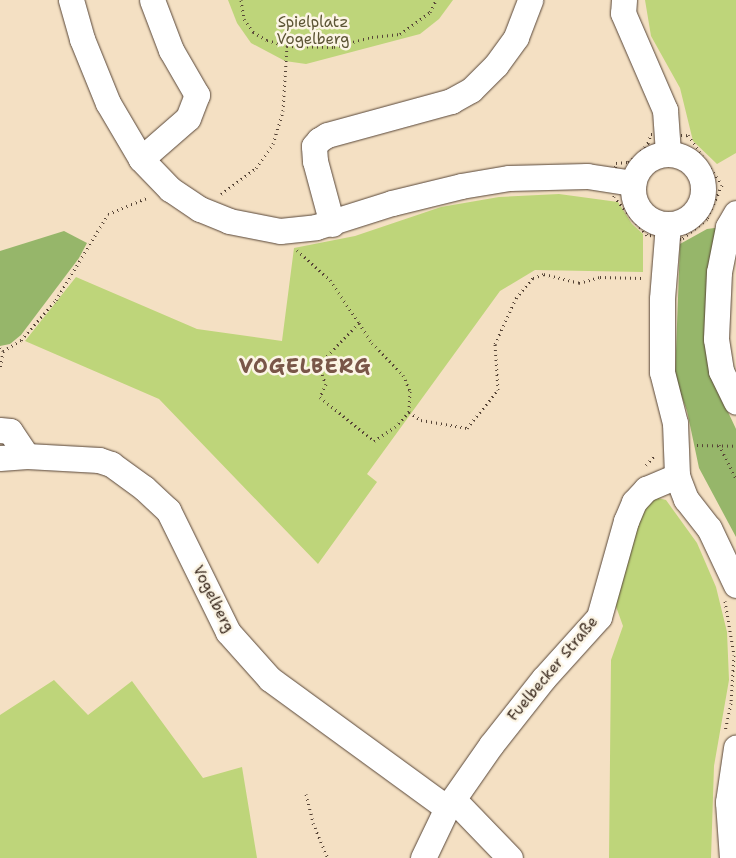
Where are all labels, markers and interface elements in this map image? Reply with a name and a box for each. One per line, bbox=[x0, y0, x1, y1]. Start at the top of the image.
park label: Spielplatz Vogelberg bbox=[277, 13, 349, 48]
district label: VOGELBERG bbox=[238, 354, 372, 378]
street label: Vogelberg bbox=[188, 562, 238, 636]
street label: Fuelbecker Straße bbox=[504, 613, 602, 725]

